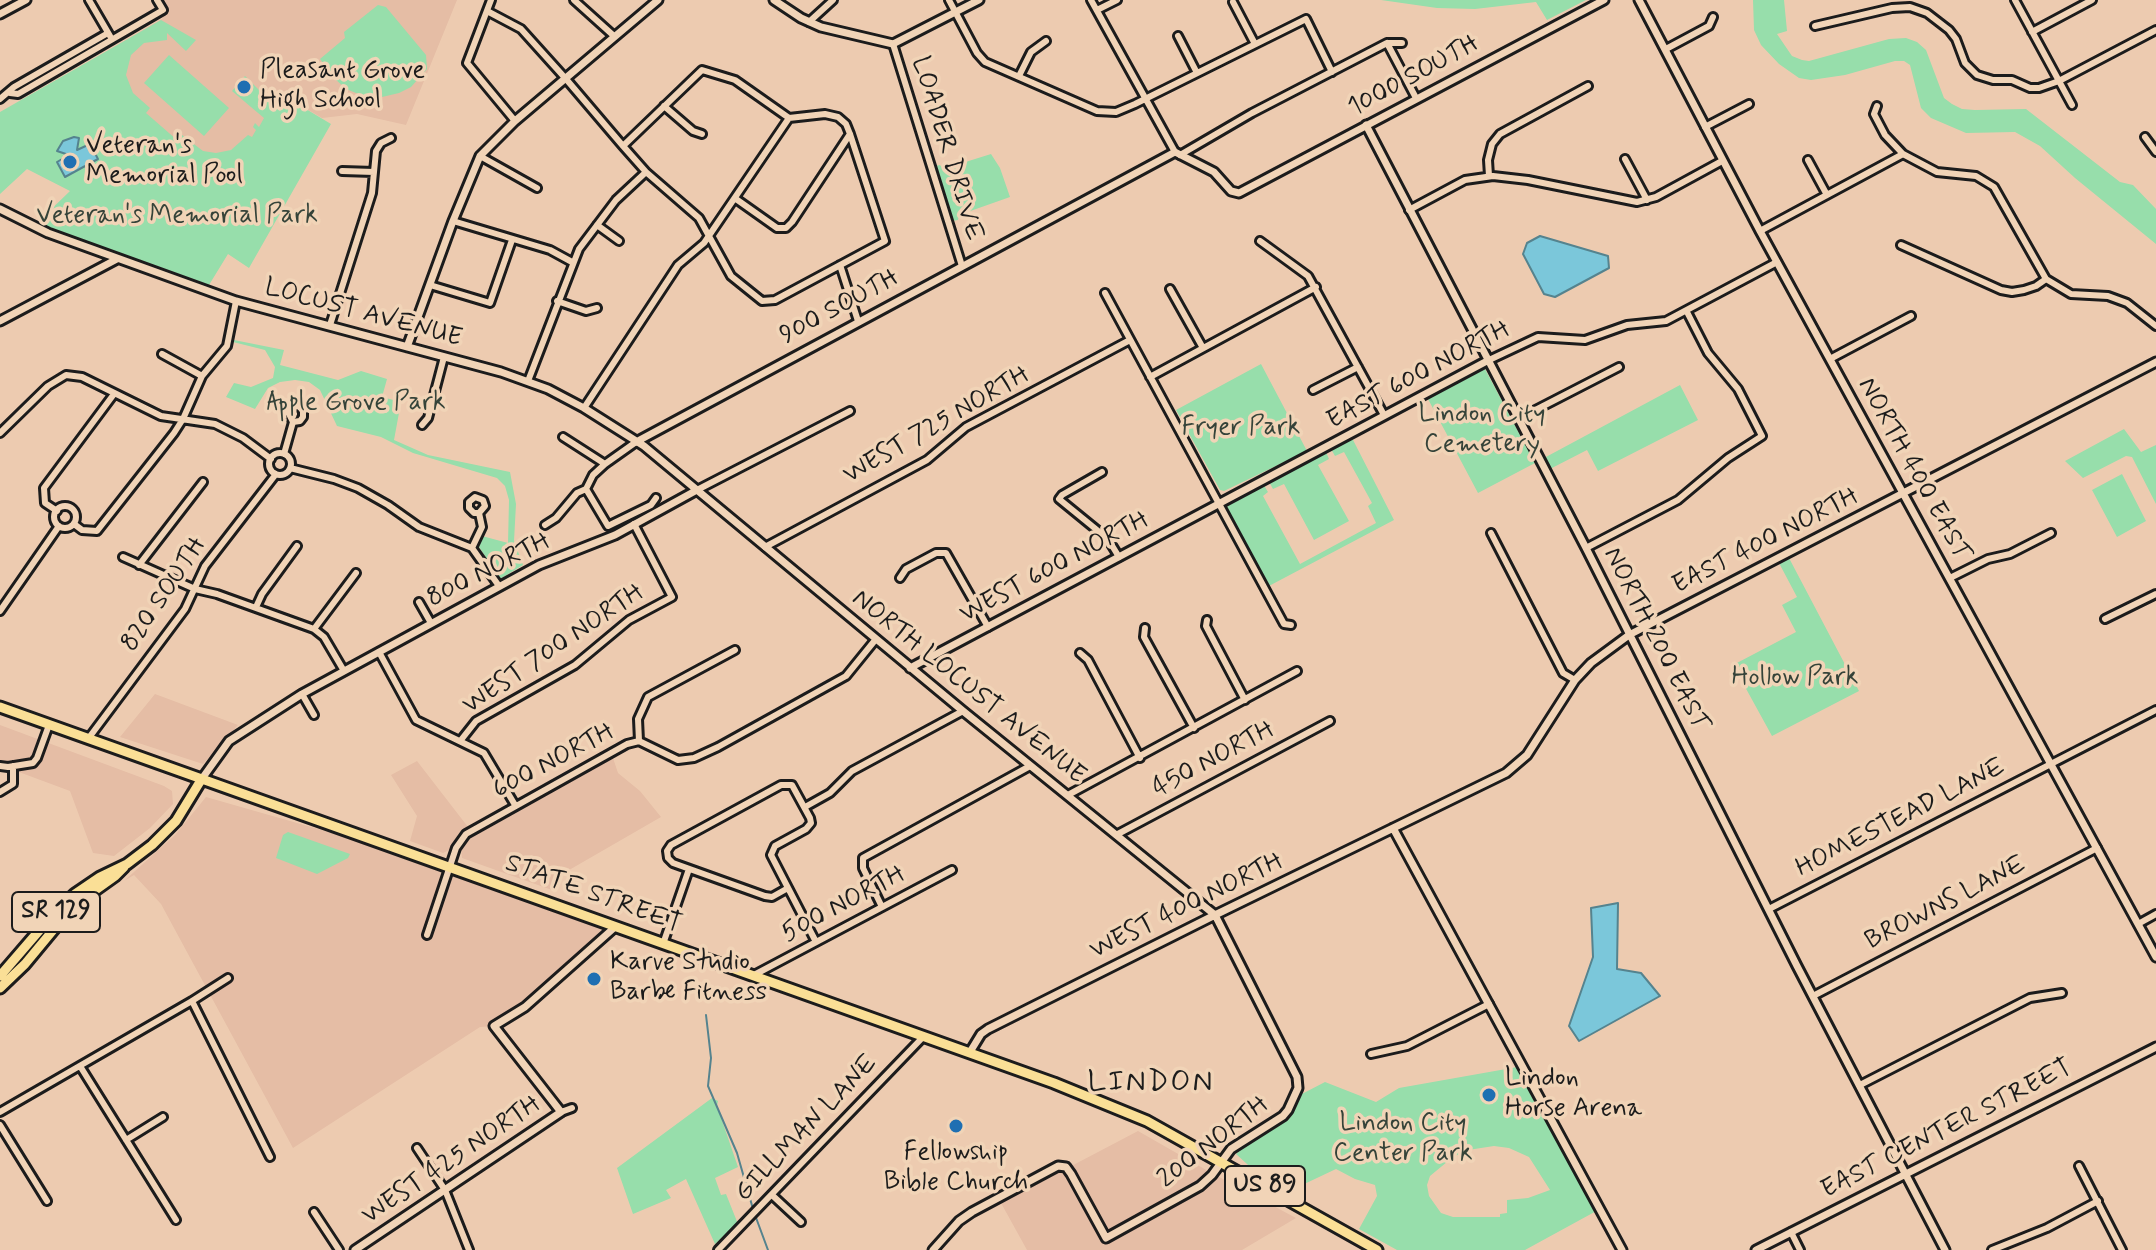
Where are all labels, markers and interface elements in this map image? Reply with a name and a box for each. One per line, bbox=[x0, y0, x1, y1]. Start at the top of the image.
street label: 1000 SOUTH bbox=[1343, 29, 1485, 125]
street label: LOADER DRIVE bbox=[903, 53, 989, 245]
place label: Pleasant Grove High School bbox=[260, 56, 425, 118]
marker: Pleasant Grove High School bbox=[235, 78, 253, 96]
place label: Veteran's Memorial Pool bbox=[86, 131, 243, 192]
marker: Veteran's Memorial Pool bbox=[61, 153, 79, 171]
park label: Veteran's Memorial Park bbox=[36, 201, 318, 233]
street label: 900 SOUTH bbox=[775, 264, 905, 352]
street label: LOCUST AVENUE bbox=[261, 273, 465, 355]
street label: EAST 600 NORTH bbox=[1322, 315, 1516, 437]
street label: WEST 725 NORTH bbox=[838, 360, 1036, 492]
street label: NORTH 400 EAST bbox=[1850, 373, 1976, 567]
park label: Apple Grove Park bbox=[266, 388, 446, 420]
park label: Lindon City Cemetery bbox=[1419, 400, 1545, 462]
park label: Fryer Park bbox=[1181, 413, 1301, 445]
street label: EAST 400 NORTH bbox=[1668, 482, 1864, 602]
street label: WEST 600 NORTH bbox=[955, 505, 1155, 631]
street label: 800 NORTH bbox=[422, 527, 556, 615]
street label: 820 SOUTH bbox=[115, 532, 215, 658]
street label: NORTH 200 EAST bbox=[1595, 543, 1715, 737]
street label: WEST 700 NORTH bbox=[457, 578, 651, 722]
street label: NORTH LOCUST AVENUE bbox=[845, 584, 1091, 792]
park label: Hollow Park bbox=[1732, 663, 1858, 695]
street label: 450 NORTH bbox=[1148, 715, 1280, 805]
street label: 600 NORTH bbox=[488, 717, 620, 807]
street label: HOMESTEAD LANE bbox=[1791, 753, 2011, 885]
street label: WEST 400 NORTH bbox=[1085, 847, 1289, 967]
street label: STATE STREET bbox=[501, 849, 685, 941]
street label: BROWNS LANE bbox=[1860, 850, 2032, 958]
street label: 500 NORTH bbox=[777, 859, 911, 951]
road number: SR 129 bbox=[12, 892, 100, 932]
place label: Karve Studio Barbe Fitness bbox=[610, 948, 767, 1010]
marker: Karve Studio Barbe Fitness bbox=[585, 970, 603, 988]
street label: GILLMAN LANE bbox=[729, 1049, 885, 1209]
street label: EAST CENTER STREET bbox=[1816, 1053, 2078, 1207]
place label: Lindon Horse Arena bbox=[1505, 1064, 1642, 1126]
district label: LINDON bbox=[1087, 1066, 1215, 1102]
marker: Lindon Horse Arena bbox=[1480, 1086, 1498, 1104]
street label: WEST 425 NORTH bbox=[357, 1090, 547, 1232]
street label: 200 NORTH bbox=[1152, 1090, 1276, 1196]
park label: Lindon City Center Park bbox=[1333, 1109, 1473, 1170]
marker: Fellowship Bible Church bbox=[947, 1117, 965, 1135]
place label: Fellowship Bible Church bbox=[884, 1138, 1028, 1200]
road number: US 89 bbox=[1225, 1166, 1305, 1206]

